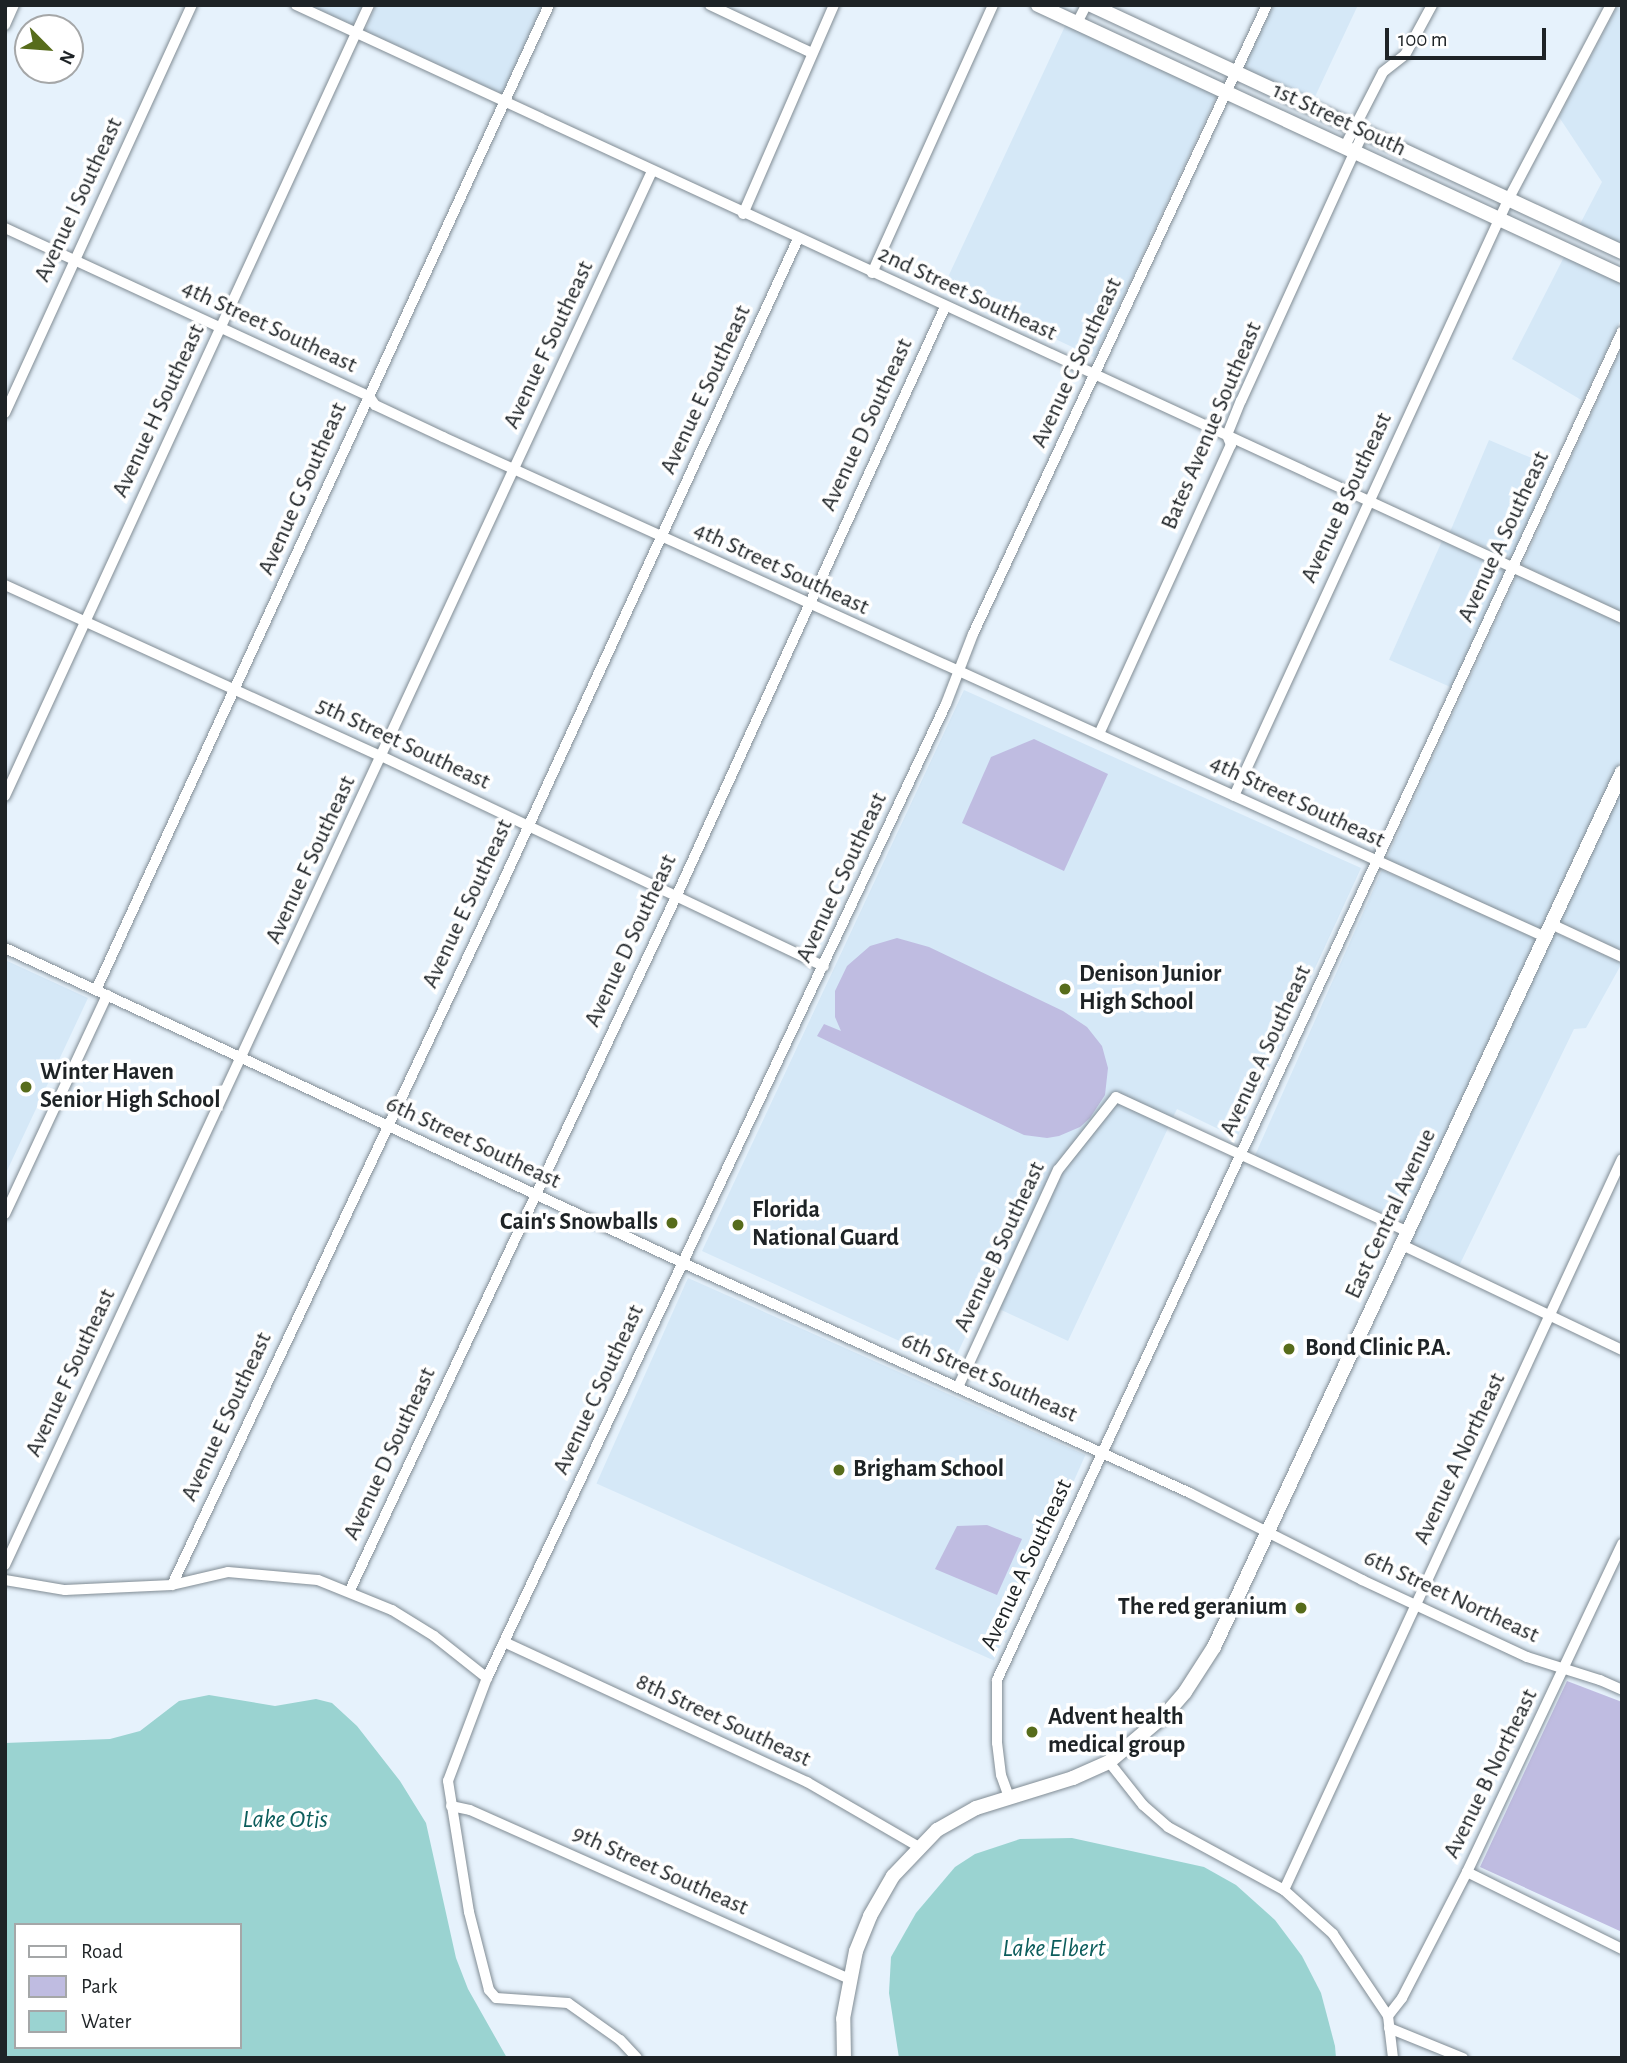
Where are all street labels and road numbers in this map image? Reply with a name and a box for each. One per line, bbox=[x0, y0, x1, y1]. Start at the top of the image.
street label: 1st Street South bbox=[1268, 76, 1410, 164]
street label: Avenue I Southeast bbox=[28, 113, 130, 287]
street label: 2nd Street Southeast bbox=[873, 240, 1061, 348]
street label: Avenue F Southeast bbox=[497, 256, 601, 434]
street label: 4th Street Southeast bbox=[177, 274, 361, 380]
street label: Avenue C Southeast bbox=[1025, 274, 1129, 452]
street label: Avenue E Southeast bbox=[654, 301, 758, 479]
street label: Bates Avenue Southeast bbox=[1155, 318, 1269, 534]
street label: Avenue H Southeast bbox=[106, 320, 212, 502]
street label: Avenue D Southeast bbox=[814, 334, 920, 516]
street label: Avenue G Southeast bbox=[252, 398, 354, 580]
street label: Avenue B Southeast bbox=[1295, 408, 1399, 588]
street label: Avenue A Southeast bbox=[1452, 447, 1556, 627]
street label: 4th Street Southeast bbox=[689, 516, 873, 622]
street label: 5th Street Southeast bbox=[312, 691, 494, 797]
street label: 4th Street Southeast bbox=[1205, 749, 1389, 855]
street label: Avenue F Southeast bbox=[259, 771, 363, 949]
street label: Avenue C Southeast bbox=[790, 789, 894, 967]
street label: Avenue E Southeast bbox=[416, 815, 520, 993]
street label: Avenue D Southeast bbox=[578, 850, 684, 1032]
street label: Avenue A Southeast bbox=[1214, 961, 1318, 1141]
street label: 6th Street Southeast bbox=[381, 1090, 565, 1196]
street label: East Central Avenue bbox=[1339, 1124, 1443, 1304]
street label: Avenue B Southeast bbox=[948, 1157, 1052, 1337]
street label: Avenue F Southeast bbox=[19, 1284, 123, 1462]
street label: Avenue C Southeast bbox=[547, 1301, 651, 1479]
street label: 6th Street Southeast bbox=[897, 1326, 1081, 1430]
street label: Avenue E Southeast bbox=[175, 1328, 279, 1506]
street label: Avenue D Southeast bbox=[337, 1363, 443, 1545]
street label: Avenue A Northeast bbox=[1408, 1369, 1512, 1549]
street label: Avenue A Southeast bbox=[975, 1475, 1079, 1655]
street label: 6th Street Northeast bbox=[1359, 1544, 1543, 1650]
street label: 8th Street Southeast bbox=[631, 1668, 815, 1774]
street label: Avenue B Northeast bbox=[1438, 1685, 1544, 1863]
street label: 9th Street Southeast bbox=[568, 1819, 752, 1923]

